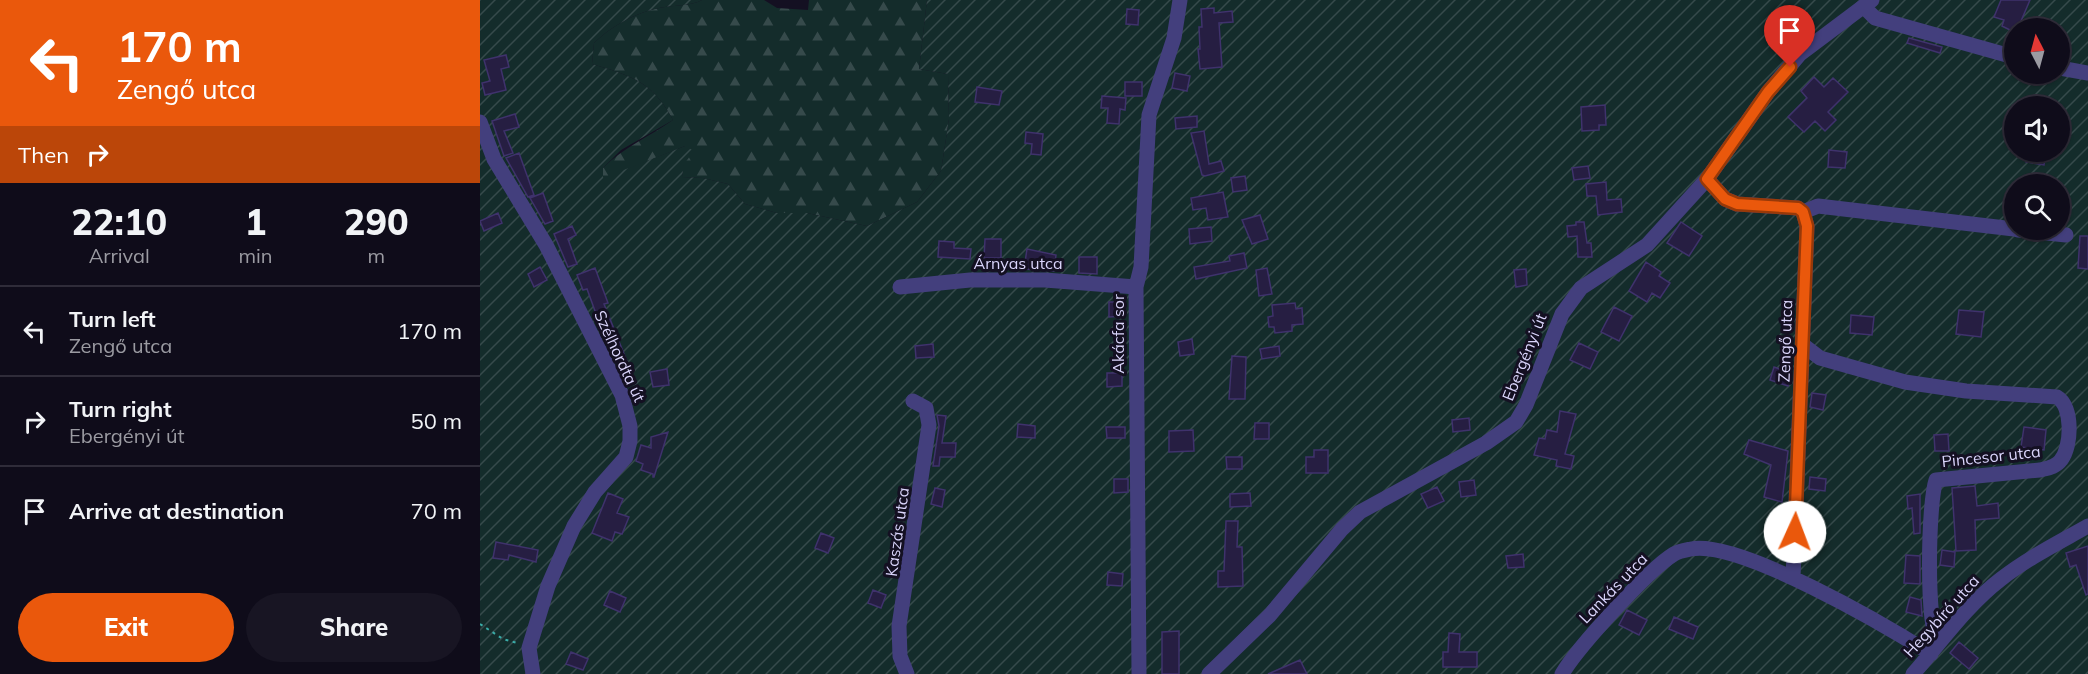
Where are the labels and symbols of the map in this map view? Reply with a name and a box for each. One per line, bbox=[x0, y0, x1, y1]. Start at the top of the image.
pin bbox=[1764, 5, 1815, 67]
north arrow bbox=[2004, 18, 2070, 84]
street label: Árnyas utca bbox=[973, 253, 1063, 273]
street label: Akácfa sor bbox=[1108, 294, 1128, 374]
street label: Zengő utca bbox=[1774, 299, 1796, 383]
street label: Szélhordta út bbox=[590, 307, 650, 405]
street label: Ebergényi út bbox=[1497, 310, 1551, 404]
street label: Pincesor utca bbox=[1941, 441, 2041, 471]
street label: Kaszás utca bbox=[881, 486, 913, 578]
position arrow bbox=[1763, 500, 1827, 564]
street label: Lankás utca bbox=[1575, 549, 1651, 627]
street label: Hegybíró utca bbox=[1899, 571, 1983, 661]

